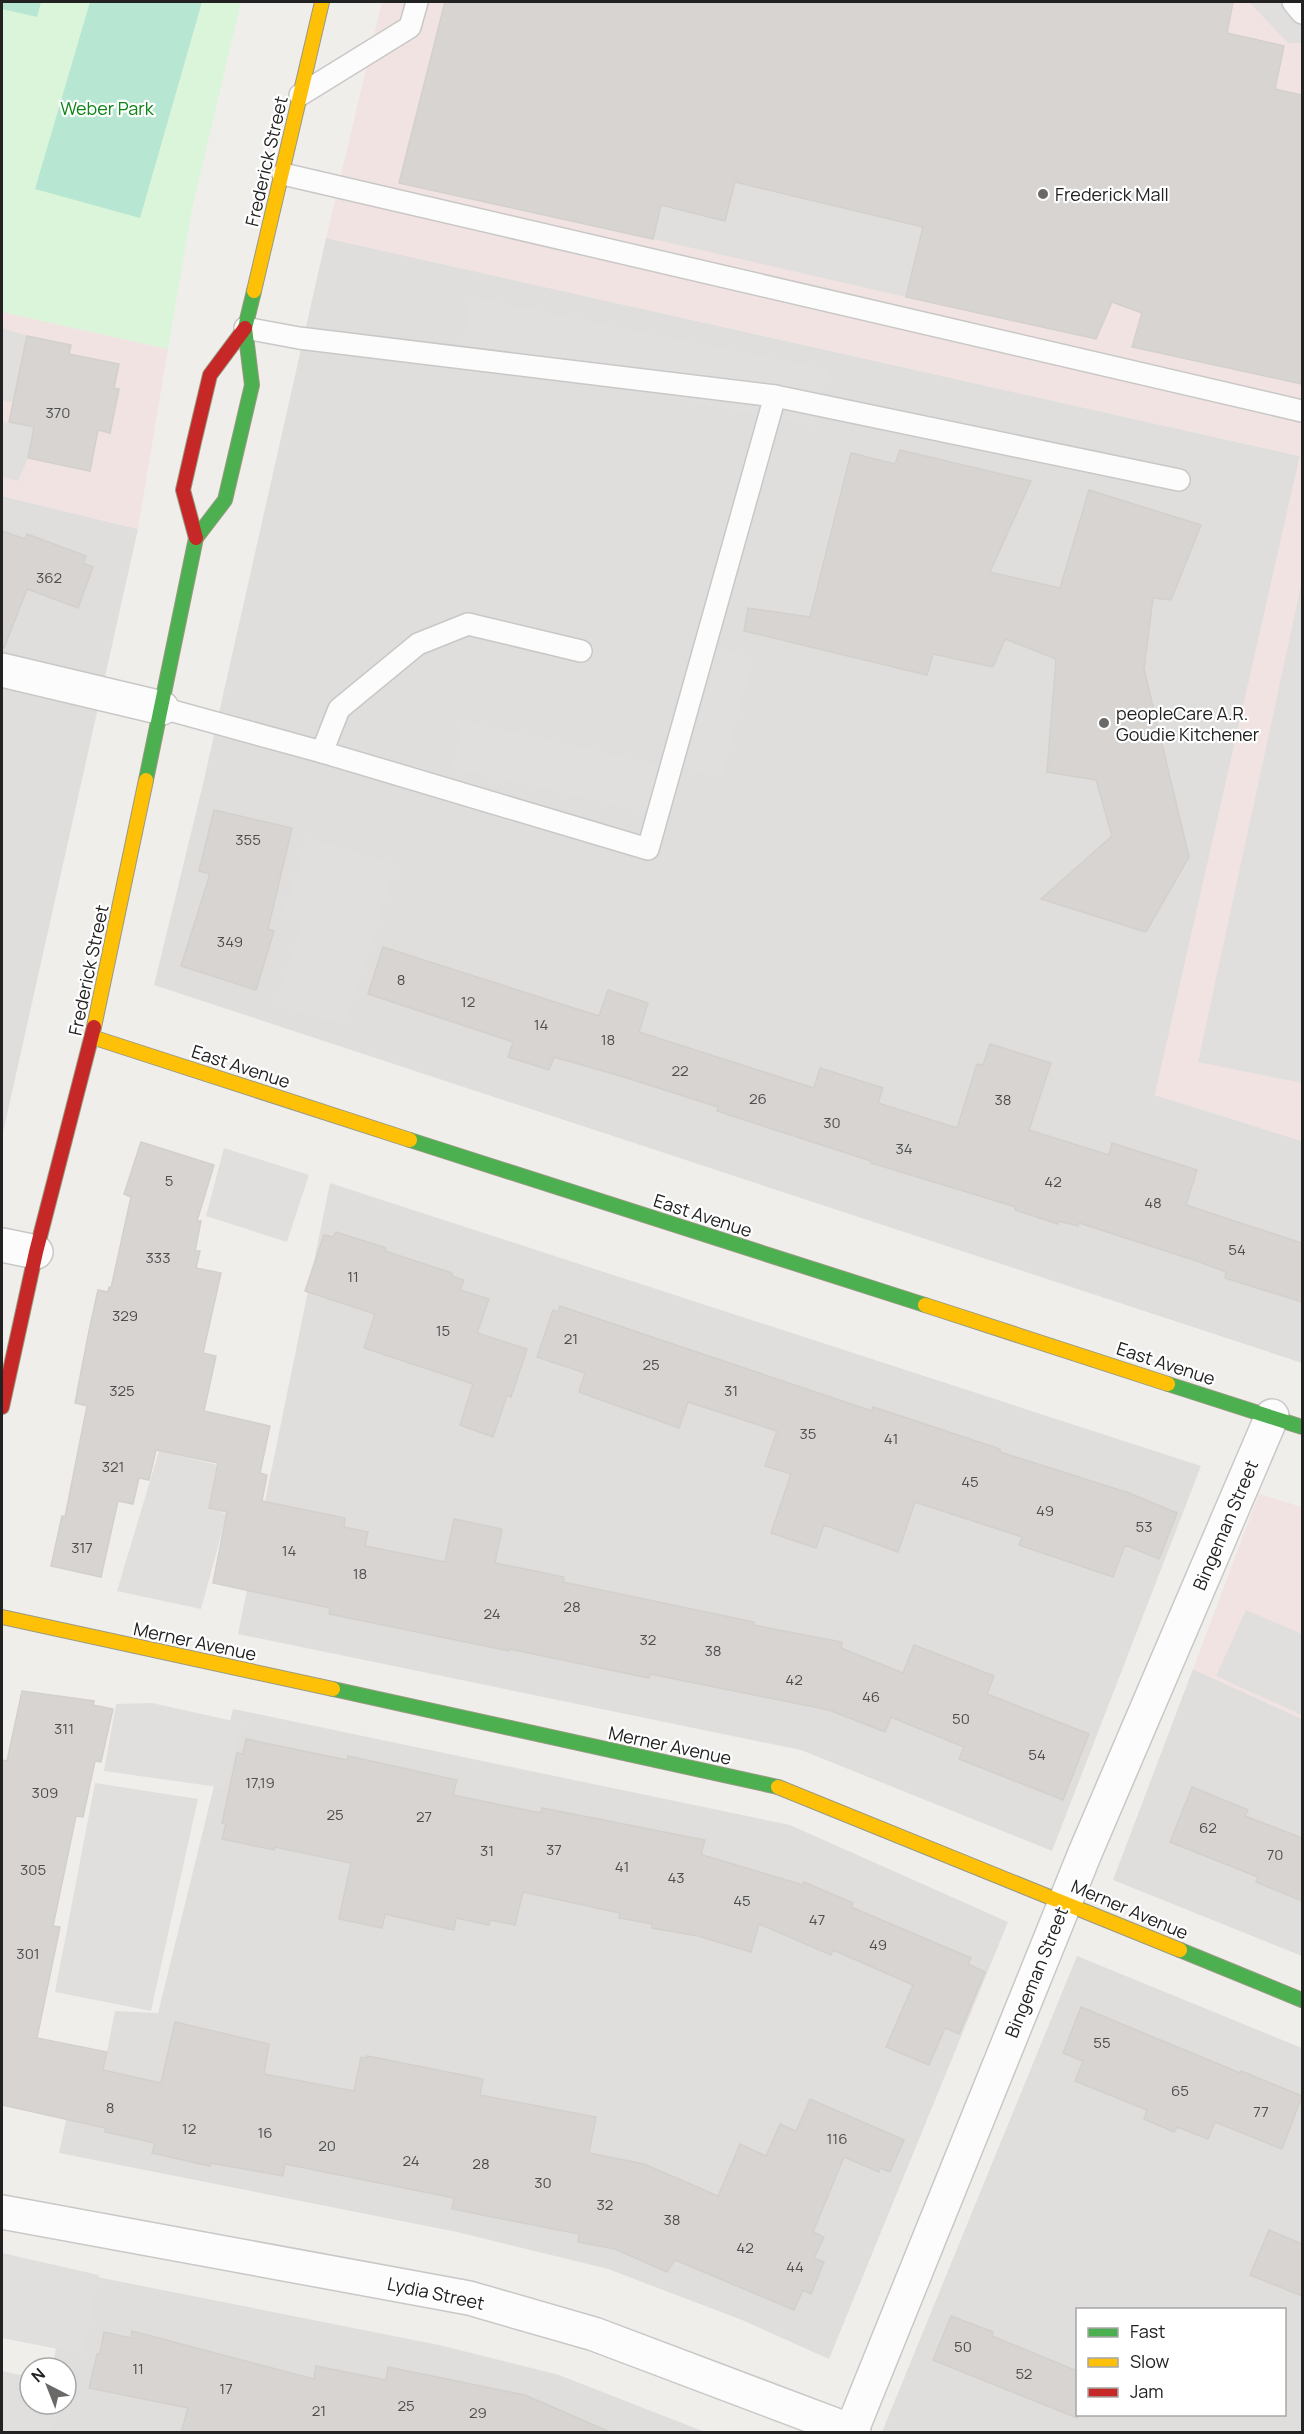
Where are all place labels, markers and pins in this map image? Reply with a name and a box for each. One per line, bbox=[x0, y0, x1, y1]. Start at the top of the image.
place label: Frederick Mall bbox=[1055, 182, 1169, 206]
marker: Frederick Mall bbox=[1036, 187, 1050, 201]
place label: peopleCare A.R. Goudie Kitchener bbox=[1116, 701, 1260, 746]
marker: peopleCare A.R. Goudie Kitchener bbox=[1097, 716, 1111, 730]

